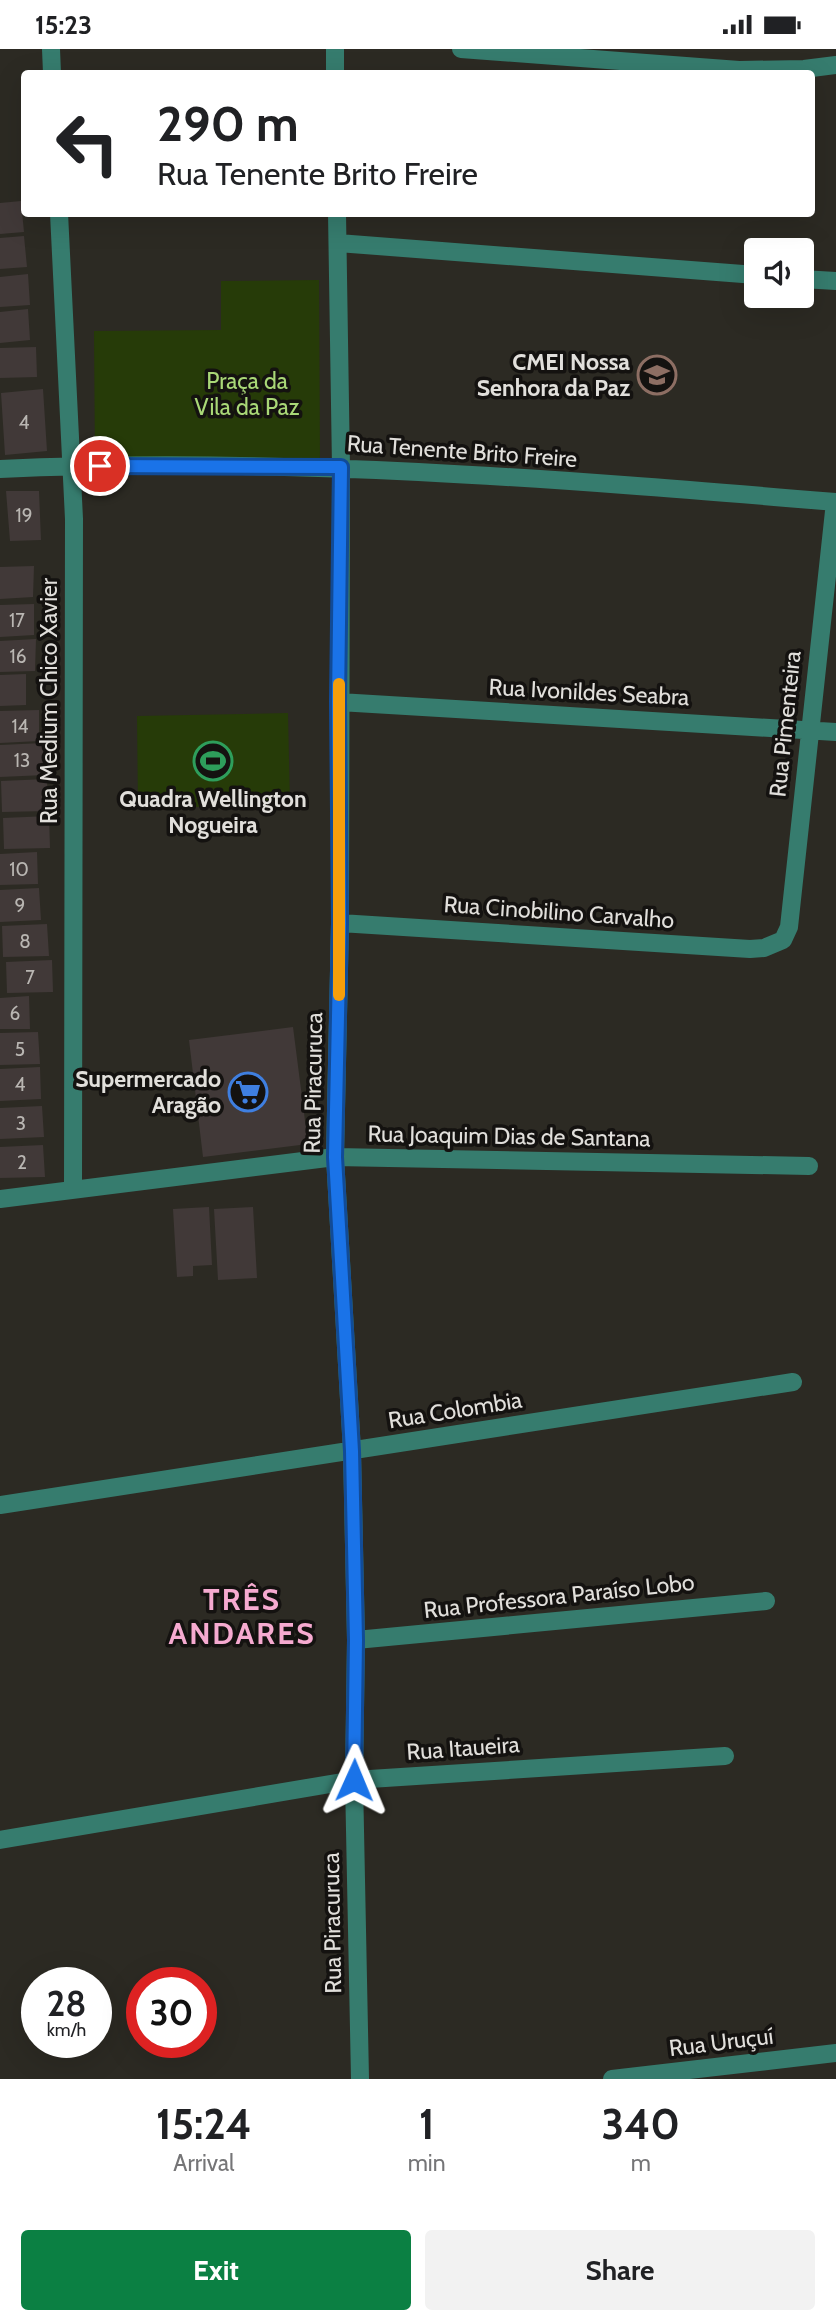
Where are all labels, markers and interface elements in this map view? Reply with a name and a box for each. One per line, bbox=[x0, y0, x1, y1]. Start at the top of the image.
text: 15:23 bbox=[35, 9, 92, 41]
text: 290 m bbox=[157, 94, 299, 153]
icon: left bbox=[42, 98, 133, 189]
text: Rua Tenente Brito Freire bbox=[157, 154, 478, 193]
map controls bbox=[744, 238, 814, 308]
button: sound bbox=[744, 238, 814, 308]
place label: CMEI Nossa Senhora da Paz bbox=[477, 348, 631, 402]
school or university icon: CMEI Nossa Senhora da Paz bbox=[636, 354, 678, 396]
park label: Praça da Vila da Paz bbox=[194, 367, 300, 421]
house number: 4 bbox=[19, 411, 30, 434]
street label: Rua Tenente Brito Freire bbox=[346, 429, 578, 473]
pin bbox=[70, 436, 130, 496]
icon: arrive bbox=[81, 447, 119, 485]
house number: 19 bbox=[16, 504, 33, 527]
street label: Rua Medium Chico Xavier bbox=[35, 577, 63, 824]
house number: 17 bbox=[9, 609, 25, 632]
house number: 16 bbox=[10, 645, 27, 668]
street label: Rua Pimenteira bbox=[763, 650, 807, 798]
street label: Rua Ivonildes Seabra bbox=[488, 673, 690, 711]
house number: 14 bbox=[11, 715, 29, 738]
sports icon: Quadra Wellington Nogueira bbox=[192, 740, 234, 782]
house number: 13 bbox=[14, 749, 30, 772]
place label: Quadra Wellington Nogueira bbox=[119, 785, 307, 839]
house number: 10 bbox=[9, 858, 29, 881]
street label: Rua Cinobilino Carvalho bbox=[443, 890, 675, 934]
house number: 9 bbox=[15, 894, 25, 917]
house number: 8 bbox=[19, 930, 31, 953]
house number: 7 bbox=[25, 966, 35, 989]
house number: 6 bbox=[10, 1002, 20, 1025]
street label: Rua Piracuruca bbox=[298, 1012, 328, 1154]
house number: 5 bbox=[15, 1038, 25, 1061]
place label: Supermercado Aragão bbox=[75, 1065, 221, 1119]
supermarket icon: Supermercado Aragão bbox=[227, 1071, 269, 1113]
house number: 4 bbox=[15, 1073, 26, 1096]
house number: 3 bbox=[16, 1112, 26, 1135]
street label: Rua Joaquim Dias de Santana bbox=[367, 1120, 651, 1152]
house number: 2 bbox=[17, 1151, 27, 1174]
street label: Rua Colombia bbox=[386, 1386, 524, 1434]
street label: Rua Professora Paraíso Lobo bbox=[422, 1568, 696, 1624]
district label: TRÊS ANDARES bbox=[168, 1581, 316, 1652]
street label: Rua Itaueira bbox=[406, 1730, 520, 1766]
position arrow bbox=[317, 1743, 391, 1817]
street label: Rua Piracuruca bbox=[317, 1852, 347, 1994]
speed limit sign: 30 bbox=[126, 1967, 217, 2058]
text: 28 bbox=[47, 1982, 86, 2025]
text: km/h bbox=[47, 2019, 86, 2041]
street label: Rua Uruçuí bbox=[667, 2022, 775, 2062]
text: 15:24 bbox=[156, 2098, 252, 2150]
text: 1 bbox=[419, 2098, 434, 2150]
text: 340 bbox=[602, 2098, 680, 2150]
text: Arrival bbox=[173, 2149, 234, 2177]
text: min bbox=[408, 2149, 446, 2177]
text: m bbox=[631, 2149, 651, 2177]
button: Exit bbox=[21, 2230, 411, 2310]
button: Share bbox=[425, 2230, 815, 2310]

